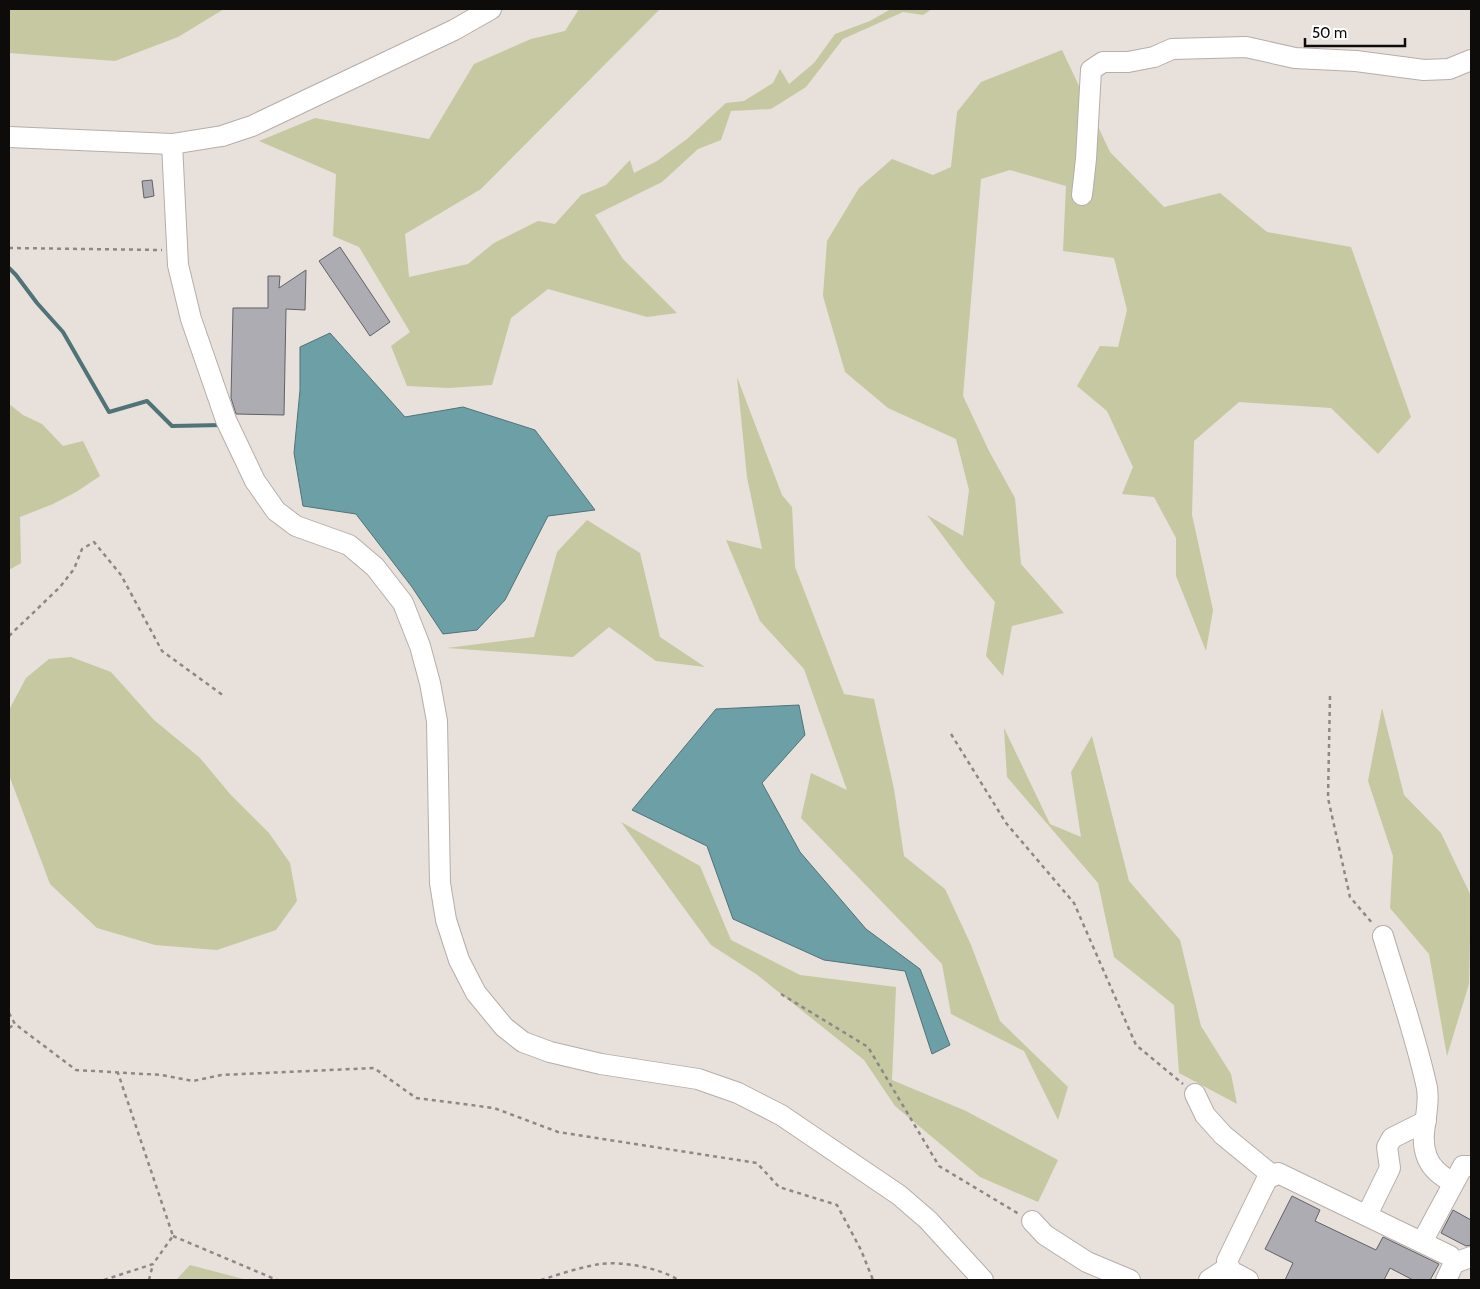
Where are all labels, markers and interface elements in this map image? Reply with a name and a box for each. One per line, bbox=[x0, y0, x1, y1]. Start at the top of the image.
scale bar bbox=[1305, 15, 1405, 47]
text: 50 m bbox=[1312, 24, 1347, 42]

